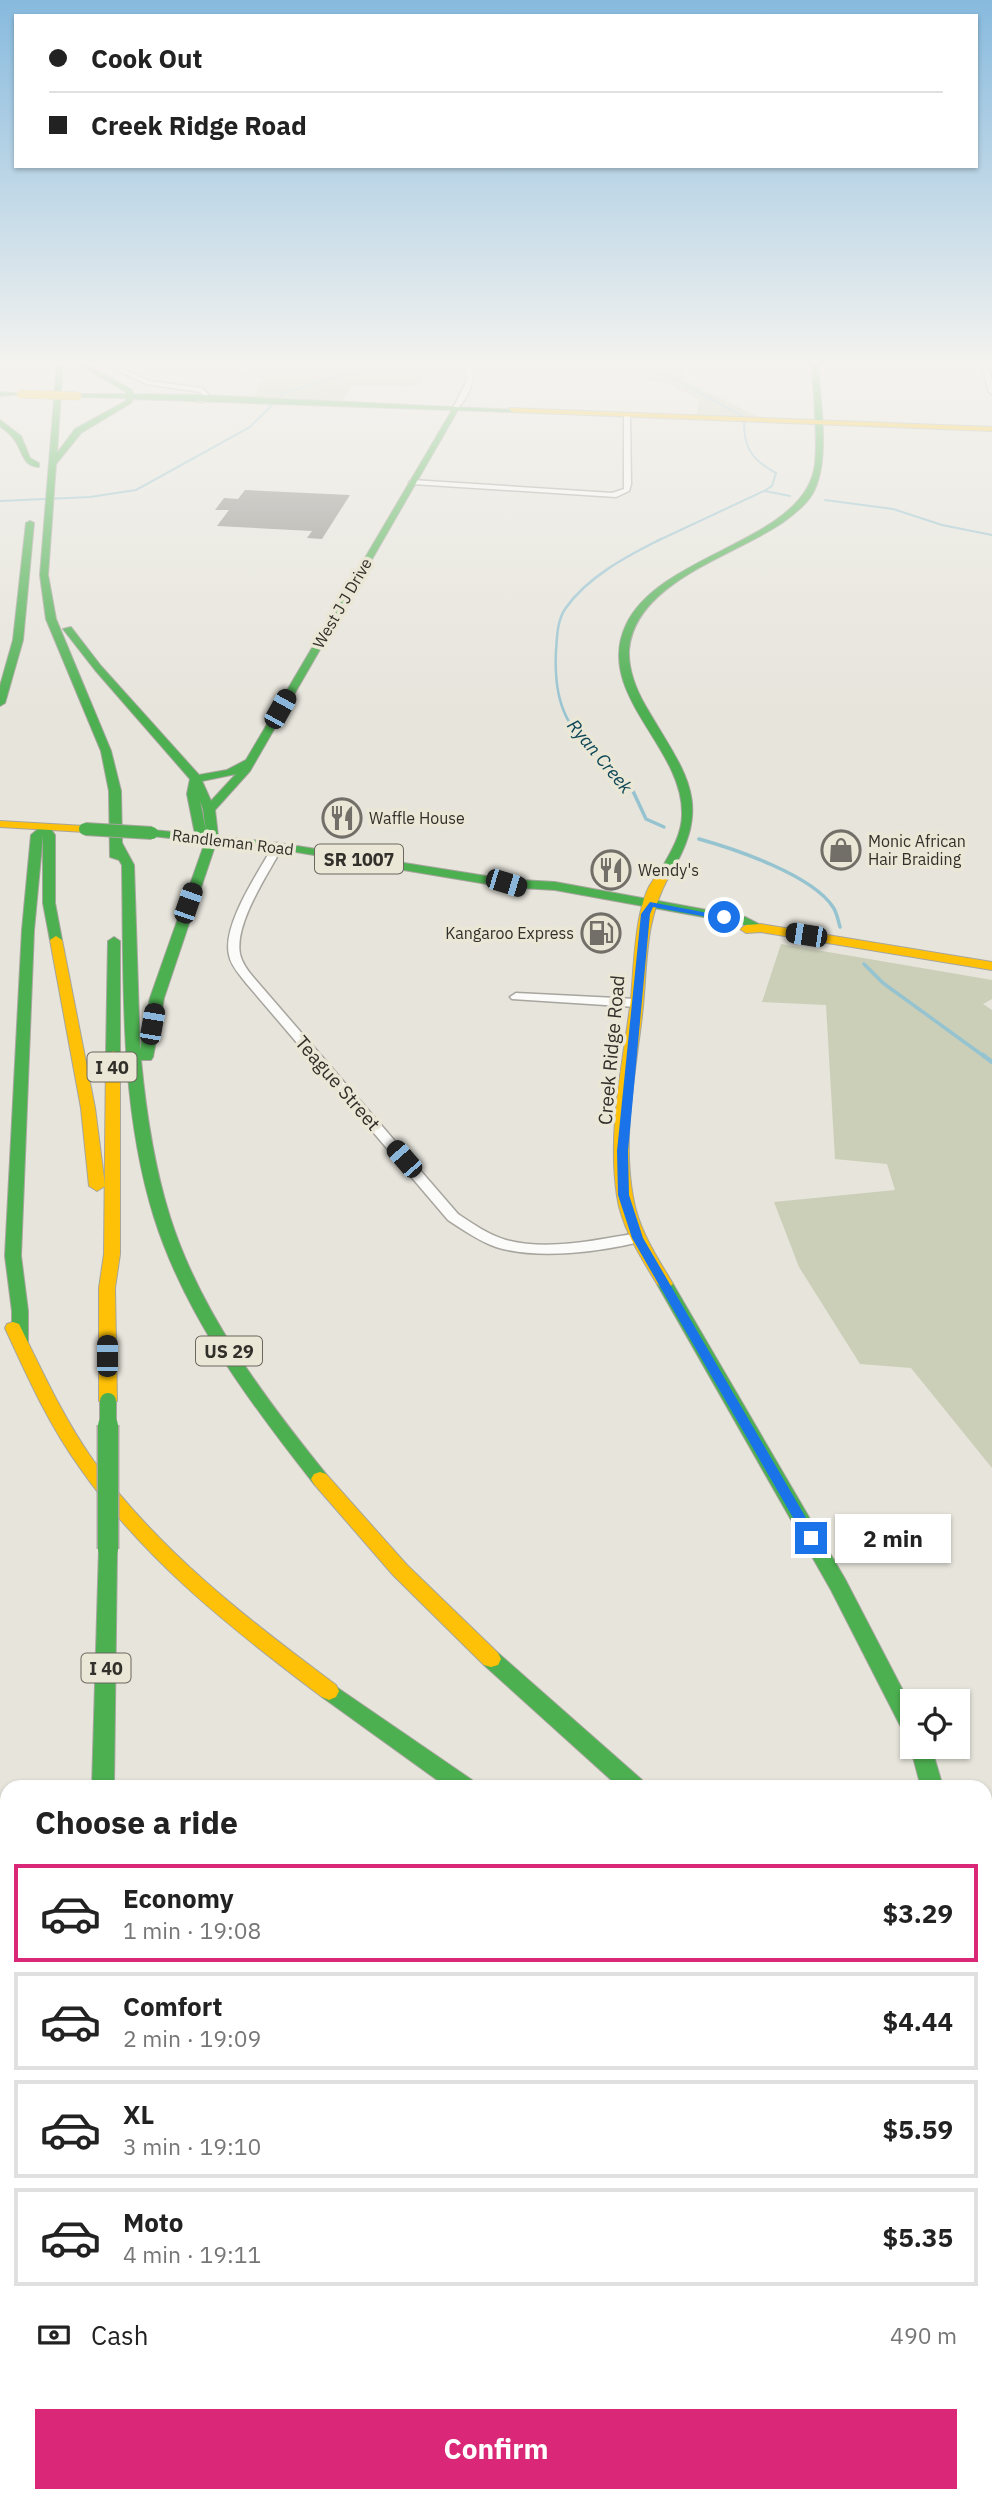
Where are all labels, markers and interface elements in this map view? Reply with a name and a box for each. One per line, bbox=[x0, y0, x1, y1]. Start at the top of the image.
text: Cook Out bbox=[91, 41, 202, 75]
text: Creek Ridge Road bbox=[91, 108, 307, 142]
street label: West J J Drive bbox=[308, 554, 376, 652]
car bbox=[261, 686, 300, 732]
water label: Ryan Creek bbox=[562, 714, 638, 798]
restaurant icon: Waffle House bbox=[321, 797, 363, 839]
place label: Waffle House bbox=[369, 808, 465, 828]
street label: Randleman Road bbox=[171, 825, 295, 859]
shop icon: Monic African Hair Braiding bbox=[820, 829, 862, 871]
place label: Monic African Hair Braiding bbox=[868, 831, 966, 869]
road number: SR 1007 bbox=[315, 844, 403, 874]
restaurant icon: Wendy's bbox=[590, 849, 632, 891]
place label: Wendy's bbox=[638, 860, 699, 880]
car bbox=[483, 867, 530, 899]
car bbox=[172, 880, 205, 926]
route start bbox=[708, 901, 740, 933]
fuel station icon: Kangaroo Express bbox=[580, 912, 622, 954]
car bbox=[784, 921, 829, 949]
place label: Kangaroo Express bbox=[445, 923, 574, 943]
street label: Creek Ridge Road bbox=[592, 974, 630, 1126]
car bbox=[139, 1001, 166, 1047]
street label: Teague Street bbox=[290, 1031, 386, 1135]
road number: I 40 bbox=[88, 1052, 136, 1082]
car bbox=[383, 1136, 426, 1182]
car bbox=[97, 1335, 118, 1377]
road number: US 29 bbox=[196, 1336, 262, 1366]
callout: 2 min bbox=[836, 1514, 951, 1562]
route end bbox=[795, 1522, 827, 1554]
text: 2 min bbox=[863, 1523, 923, 1553]
road number: I 40 bbox=[82, 1653, 130, 1682]
map controls bbox=[900, 1689, 970, 1759]
button: locate bbox=[900, 1689, 970, 1759]
text: Choose a ride bbox=[35, 1801, 238, 1843]
text: Economy bbox=[123, 1881, 234, 1915]
icon: car bbox=[39, 1882, 102, 1945]
text: $3.29 bbox=[883, 1896, 953, 1930]
text: 1 min · 19:08 bbox=[123, 1915, 261, 1945]
text: Comfort bbox=[123, 1989, 222, 2023]
icon: car bbox=[39, 1990, 102, 2053]
text: $4.44 bbox=[883, 2004, 953, 2038]
text: 2 min · 19:09 bbox=[123, 2023, 261, 2053]
text: XL bbox=[123, 2097, 154, 2131]
icon: car bbox=[39, 2098, 102, 2161]
text: $5.59 bbox=[883, 2112, 953, 2146]
text: 3 min · 19:10 bbox=[123, 2131, 261, 2161]
text: Moto bbox=[123, 2205, 183, 2239]
icon: car bbox=[39, 2206, 102, 2269]
text: $5.35 bbox=[883, 2220, 953, 2254]
text: 4 min · 19:11 bbox=[123, 2239, 261, 2269]
icon: cash bbox=[35, 2316, 73, 2354]
text: Cash bbox=[91, 2318, 148, 2352]
text: 490 m bbox=[890, 2320, 957, 2350]
button: Confirm bbox=[35, 2409, 957, 2489]

